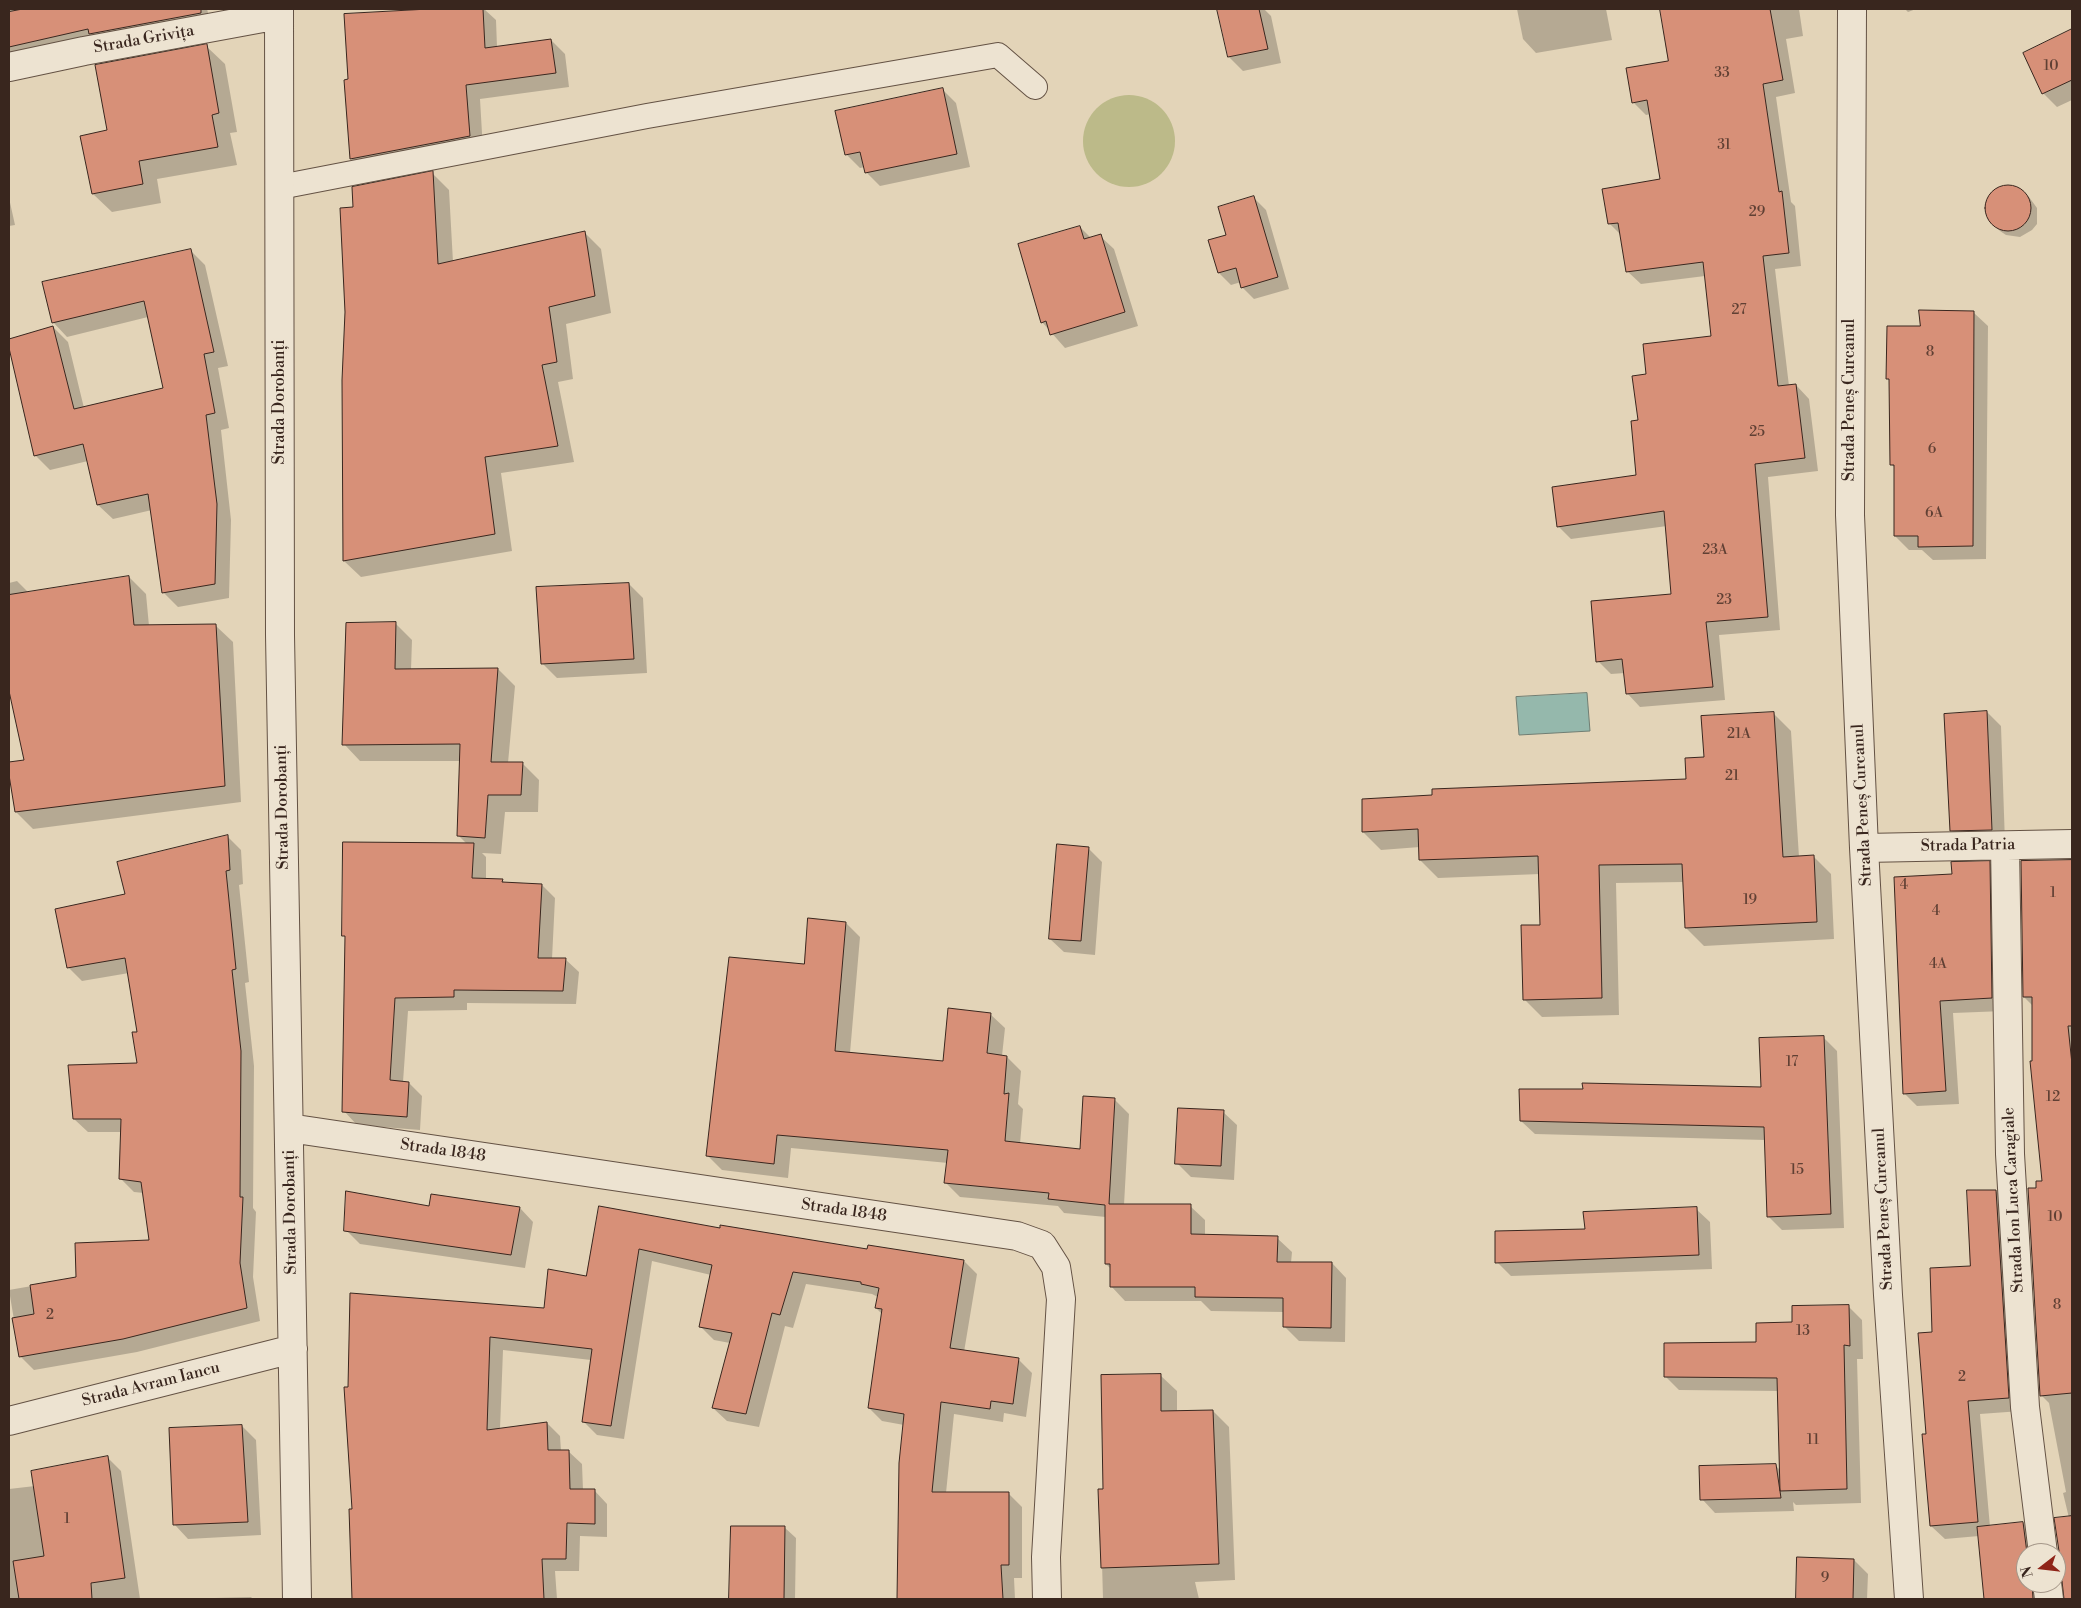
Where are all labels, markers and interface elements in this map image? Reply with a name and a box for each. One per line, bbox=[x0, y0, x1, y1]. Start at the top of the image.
street label: Strada Grivița bbox=[92, 22, 196, 58]
house number: 10 bbox=[2044, 59, 2058, 75]
house number: 33 bbox=[1714, 66, 1730, 82]
house number: 31 bbox=[1717, 138, 1731, 154]
house number: 29 bbox=[1749, 205, 1765, 221]
house number: 27 bbox=[1732, 303, 1746, 319]
street label: Strada Peneș Curcanul bbox=[1840, 319, 1860, 481]
street label: Strada Dorobanți bbox=[270, 339, 290, 465]
house number: 8 bbox=[1926, 345, 1934, 361]
house number: 25 bbox=[1749, 425, 1765, 441]
house number: 6 bbox=[1928, 442, 1936, 458]
house number: 6A bbox=[1925, 506, 1943, 522]
house number: 23A bbox=[1702, 543, 1728, 559]
house number: 23 bbox=[1716, 593, 1732, 609]
street label: Strada Peneș Curcanul bbox=[1849, 723, 1877, 887]
house number: 21A bbox=[1727, 727, 1751, 743]
street label: Strada Dorobanți bbox=[272, 744, 294, 870]
house number: 21 bbox=[1725, 769, 1739, 785]
street label: Strada Patria bbox=[1920, 836, 2016, 856]
house number: 4 bbox=[1900, 878, 1908, 894]
house number: 1 bbox=[2050, 886, 2056, 902]
house number: 19 bbox=[1743, 893, 1757, 909]
house number: 4 bbox=[1932, 904, 1940, 920]
house number: 4A bbox=[1929, 957, 1947, 973]
house number: 17 bbox=[1786, 1055, 1798, 1071]
house number: 12 bbox=[2046, 1090, 2060, 1106]
street label: Strada Ion Luca Caragiale bbox=[2000, 1107, 2028, 1293]
street label: Strada Peneș Curcanul bbox=[1870, 1127, 1898, 1291]
street label: Strada 1848 bbox=[399, 1135, 487, 1167]
street label: Strada Dorobanți bbox=[280, 1149, 302, 1275]
house number: 15 bbox=[1790, 1163, 1804, 1179]
street label: Strada 1848 bbox=[800, 1195, 888, 1227]
house number: 10 bbox=[2048, 1210, 2062, 1226]
house number: 8 bbox=[2053, 1298, 2061, 1314]
house number: 2 bbox=[46, 1308, 54, 1324]
house number: 13 bbox=[1796, 1324, 1810, 1340]
street label: Strada Avram Iancu bbox=[80, 1359, 222, 1411]
house number: 2 bbox=[1958, 1370, 1966, 1386]
house number: 11 bbox=[1807, 1433, 1819, 1449]
house number: 1 bbox=[64, 1512, 70, 1528]
north arrow bbox=[2016, 1543, 2066, 1593]
text: N bbox=[2017, 1564, 2038, 1580]
house number: 9 bbox=[1821, 1571, 1829, 1587]

